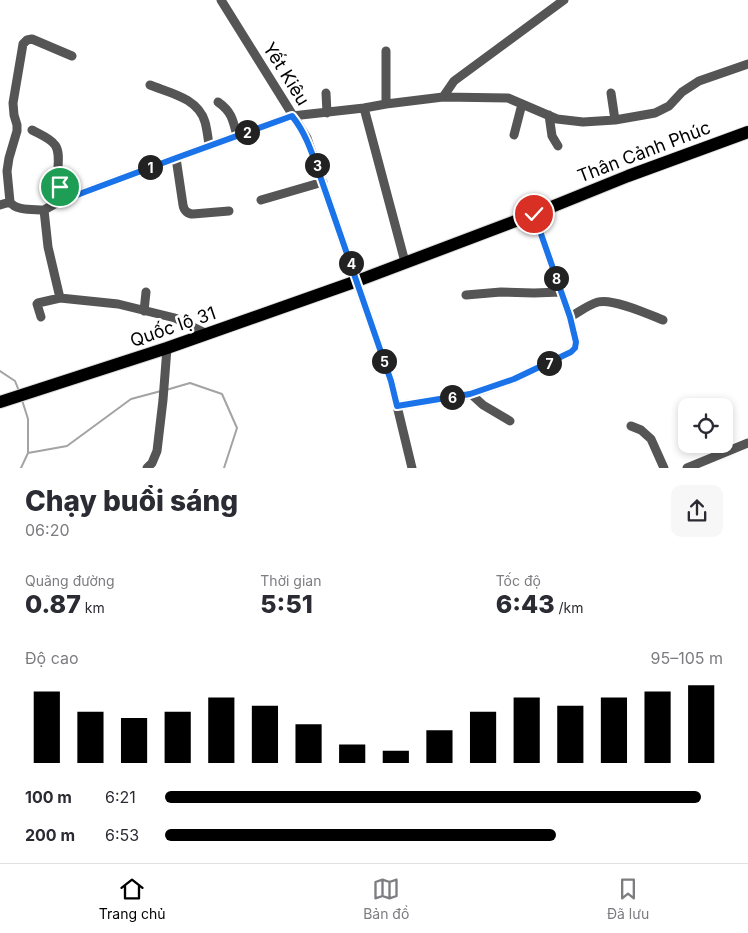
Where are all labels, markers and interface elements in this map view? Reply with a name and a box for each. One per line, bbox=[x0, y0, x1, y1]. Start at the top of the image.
street label: Yết Kiêu bbox=[259, 38, 314, 109]
street label: Thân Cảnh Phúc bbox=[574, 117, 713, 187]
pin: 2 bbox=[234, 120, 260, 144]
text: 2 bbox=[243, 124, 252, 141]
pin: 3 bbox=[304, 152, 330, 178]
pin: 1 bbox=[138, 154, 162, 180]
text: 3 bbox=[313, 157, 322, 174]
text: 1 bbox=[147, 159, 154, 176]
pin bbox=[39, 166, 81, 208]
icon: arrive bbox=[46, 173, 74, 201]
pin bbox=[513, 193, 555, 235]
icon: check bbox=[520, 200, 548, 228]
pin: 4 bbox=[338, 250, 364, 276]
text: 4 bbox=[347, 255, 356, 272]
pin: 8 bbox=[544, 266, 568, 290]
text: 8 bbox=[552, 270, 561, 287]
street label: Quốc lộ 31 bbox=[127, 302, 218, 351]
pin: 5 bbox=[372, 348, 396, 374]
pin: 7 bbox=[536, 350, 562, 376]
text: 5 bbox=[380, 353, 389, 370]
text: 7 bbox=[545, 355, 554, 372]
pin: 6 bbox=[440, 384, 464, 410]
text: 6 bbox=[448, 389, 457, 406]
map controls bbox=[678, 398, 733, 453]
button: locate bbox=[678, 398, 733, 453]
text: Chạy buổi sáng bbox=[25, 484, 238, 518]
button: share bbox=[671, 485, 723, 537]
text: 06:20 bbox=[25, 520, 69, 540]
text: Quãng đường bbox=[25, 572, 115, 589]
text: Thời gian bbox=[260, 572, 321, 589]
text: Tốc độ bbox=[496, 572, 541, 589]
text: 0.87 bbox=[25, 589, 81, 619]
text: 5:51 bbox=[260, 589, 313, 619]
text: 6:43 bbox=[496, 589, 555, 619]
text: km bbox=[81, 599, 105, 616]
text: /km bbox=[555, 599, 584, 616]
text: Độ cao bbox=[25, 648, 79, 668]
text: 95–105 m bbox=[651, 648, 723, 668]
text: 100 m bbox=[25, 787, 72, 807]
text: 6:21 bbox=[105, 787, 136, 807]
text: 200 m bbox=[25, 825, 75, 845]
text: 6:53 bbox=[105, 825, 139, 845]
tab: Trang chủ bbox=[99, 875, 166, 922]
tab: Bản đồ bbox=[363, 875, 409, 922]
tab: Đã lưu bbox=[607, 875, 649, 922]

